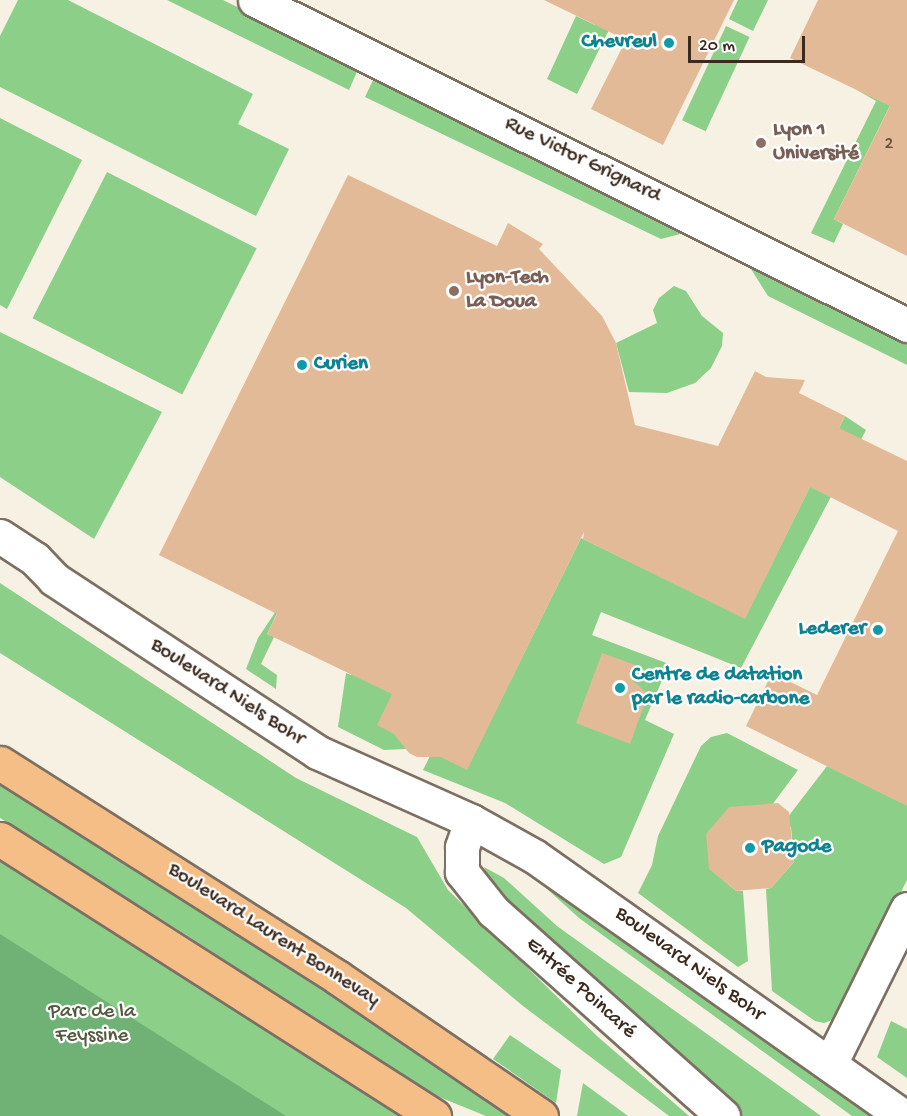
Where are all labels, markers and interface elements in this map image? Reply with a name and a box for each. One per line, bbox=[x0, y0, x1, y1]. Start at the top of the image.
scale bar bbox=[691, 24, 808, 62]
place label: Chevreul bbox=[581, 30, 657, 56]
marker: Chevreul bbox=[662, 36, 676, 50]
text: 20 m bbox=[699, 36, 735, 57]
street label: Rue Victor Grignard bbox=[500, 112, 664, 210]
place label: Lyon 1 Université bbox=[773, 118, 859, 168]
house number: 2 bbox=[885, 134, 893, 156]
marker: Lyon 1 Université bbox=[754, 136, 768, 150]
place label: Lyon-Tech La Doua bbox=[466, 266, 549, 316]
marker: Lyon-Tech La Doua bbox=[447, 284, 461, 298]
place label: Curien bbox=[314, 352, 368, 378]
marker: Curien bbox=[295, 358, 309, 372]
place label: Lederer bbox=[799, 617, 866, 643]
marker: Lederer bbox=[871, 623, 885, 637]
street label: Boulevard Niels Bohr bbox=[145, 634, 309, 752]
place label: Centre de datation par le radio-carbone bbox=[632, 663, 809, 713]
marker: Centre de datation par le radio-carbone bbox=[613, 681, 627, 695]
place label: Pagode bbox=[762, 835, 831, 861]
marker: Pagode bbox=[743, 841, 757, 855]
street label: Boulevard Laurent Bonnevay bbox=[162, 858, 384, 1014]
street label: Boulevard Niels Bohr bbox=[609, 902, 769, 1028]
street label: Entrée Poincaré bbox=[520, 933, 640, 1045]
park label: Parc de la Feyssine bbox=[48, 1000, 136, 1050]

